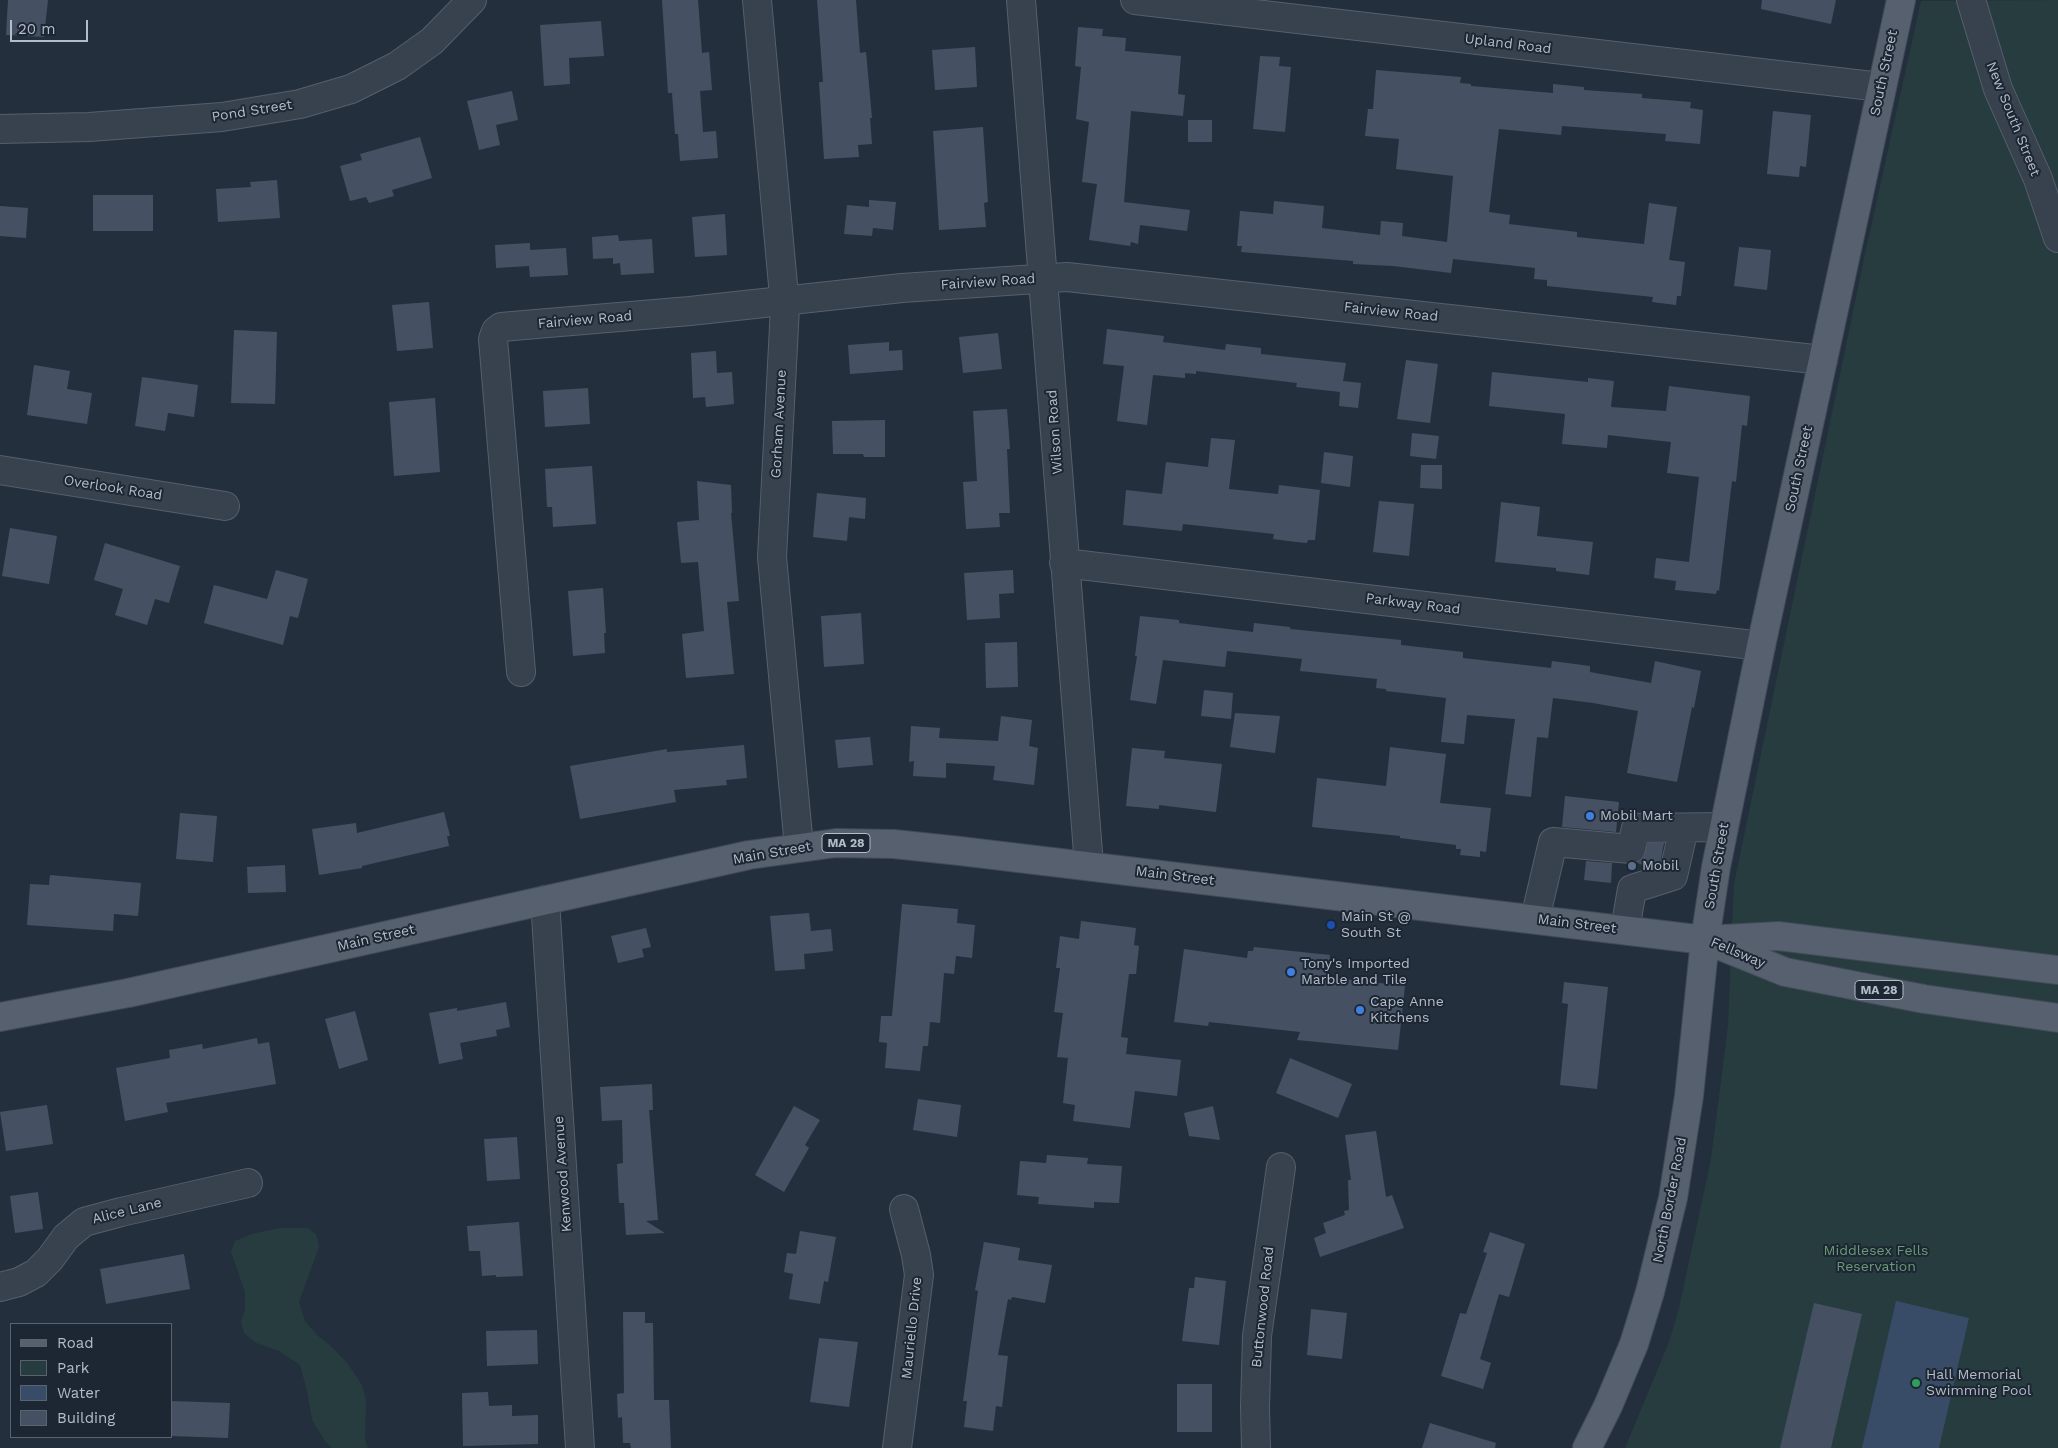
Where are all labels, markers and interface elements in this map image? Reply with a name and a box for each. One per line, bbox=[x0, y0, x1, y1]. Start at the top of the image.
scale bar bbox=[12, 10, 90, 42]
text: 20 m bbox=[18, 20, 56, 38]
street label: South Street bbox=[1867, 28, 1901, 118]
street label: Upland Road bbox=[1464, 30, 1552, 58]
street label: New South Street bbox=[1982, 59, 2044, 179]
street label: Pond Street bbox=[211, 96, 293, 126]
street label: Fairview Road bbox=[940, 270, 1036, 294]
street label: Fairview Road bbox=[1343, 299, 1439, 325]
street label: Fairview Road bbox=[537, 308, 633, 332]
street label: Gorham Avenue bbox=[768, 369, 790, 479]
street label: Wilson Road bbox=[1044, 389, 1066, 475]
street label: South Street bbox=[1782, 424, 1816, 514]
street label: Overlook Road bbox=[63, 472, 163, 504]
street label: Parkway Road bbox=[1365, 590, 1461, 618]
place label: Mobil Mart bbox=[1600, 808, 1673, 824]
marker: Mobil Mart bbox=[1584, 810, 1596, 822]
street label: South Street bbox=[1701, 821, 1733, 911]
road number: MA 28 bbox=[822, 834, 870, 852]
street label: Main Street bbox=[732, 838, 812, 868]
place label: Mobil bbox=[1642, 858, 1679, 874]
marker: Mobil bbox=[1626, 860, 1638, 872]
street label: Main Street bbox=[1135, 863, 1215, 889]
place label: Main St @ South St bbox=[1341, 909, 1411, 942]
street label: Main Street bbox=[1537, 911, 1617, 937]
marker: Main St @ South St bbox=[1325, 919, 1337, 931]
street label: Main Street bbox=[336, 921, 416, 955]
street label: Fellsway bbox=[1708, 934, 1768, 972]
place label: Tony's Imported Marble and Tile bbox=[1301, 956, 1410, 989]
marker: Tony's Imported Marble and Tile bbox=[1285, 966, 1297, 978]
road number: MA 28 bbox=[1855, 980, 1903, 1000]
place label: Cape Anne Kitchens bbox=[1370, 994, 1444, 1026]
marker: Cape Anne Kitchens bbox=[1354, 1004, 1366, 1016]
street label: Kenwood Avenue bbox=[551, 1115, 575, 1233]
street label: North Border Road bbox=[1650, 1136, 1690, 1264]
street label: Alice Lane bbox=[91, 1194, 163, 1228]
park label: Middlesex Fells Reservation bbox=[1824, 1243, 1928, 1276]
street label: Buttonwood Road bbox=[1248, 1246, 1278, 1368]
street label: Mauriello Drive bbox=[898, 1276, 926, 1380]
legend bbox=[10, 1323, 172, 1438]
text: Road bbox=[57, 1334, 94, 1352]
text: Park bbox=[57, 1359, 89, 1377]
place label: Hall Memorial Swimming Pool bbox=[1926, 1367, 2031, 1400]
marker: Hall Memorial Swimming Pool bbox=[1910, 1377, 1922, 1389]
text: Water bbox=[57, 1384, 100, 1402]
text: Building bbox=[57, 1409, 115, 1427]

